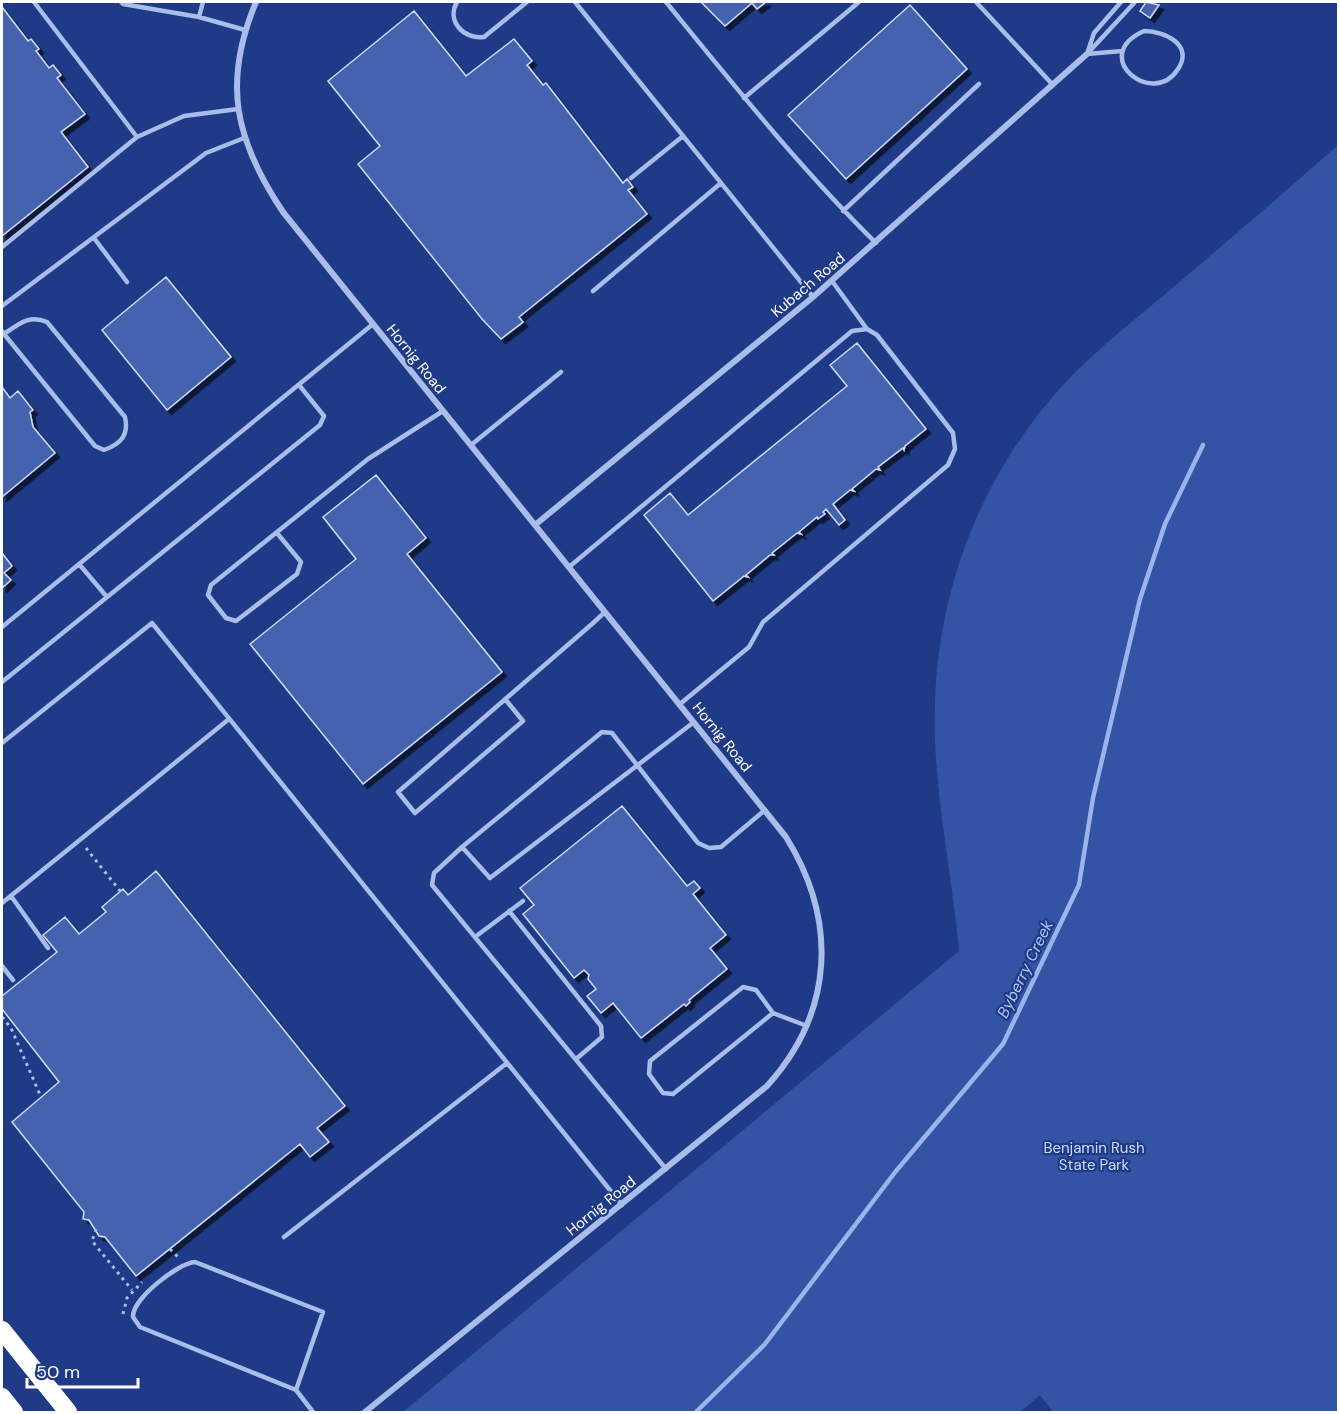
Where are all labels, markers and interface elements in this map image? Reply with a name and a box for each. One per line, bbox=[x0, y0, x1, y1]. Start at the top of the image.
street label: Kubach Road bbox=[767, 248, 849, 322]
street label: Hornig Road bbox=[382, 320, 450, 398]
street label: Hornig Road bbox=[688, 698, 756, 776]
water label: Byberry Creek bbox=[992, 916, 1058, 1021]
park label: Benjamin Rush State Park bbox=[1043, 1138, 1145, 1175]
street label: Hornig Road bbox=[562, 1172, 640, 1240]
scale bar bbox=[27, 1351, 138, 1389]
text: 50 m bbox=[36, 1360, 80, 1384]

